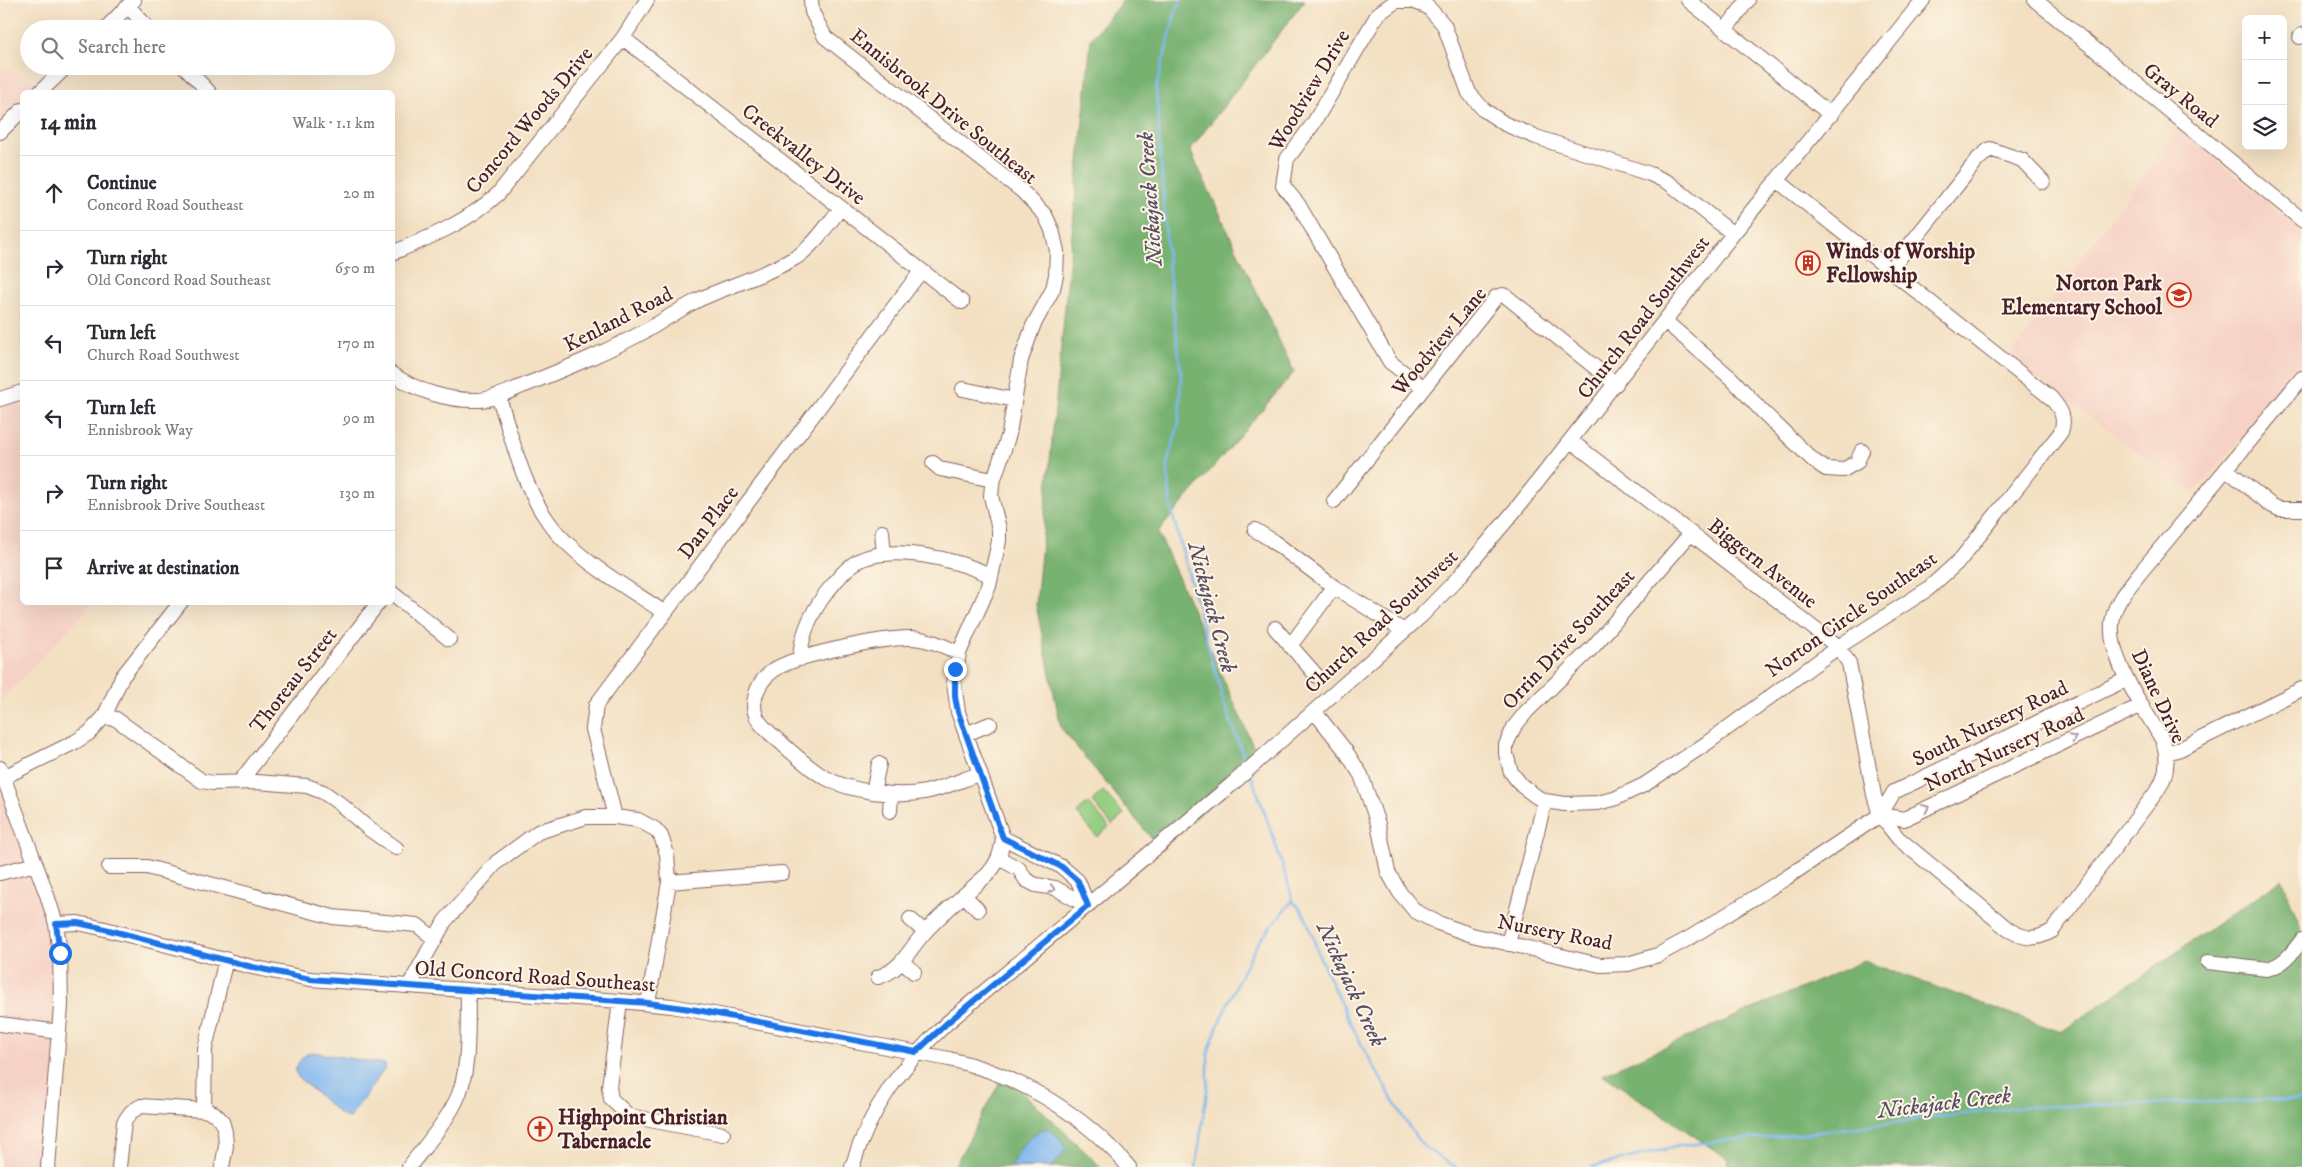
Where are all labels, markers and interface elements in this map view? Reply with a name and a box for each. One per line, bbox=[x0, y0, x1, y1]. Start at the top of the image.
map controls bbox=[2242, 15, 2287, 150]
button: + bbox=[2242, 15, 2287, 60]
search box bbox=[20, 20, 395, 75]
street label: Ennisbrook Drive Southeast bbox=[844, 23, 1043, 191]
street label: Woodview Drive bbox=[1263, 25, 1356, 157]
icon: search bbox=[38, 34, 66, 62]
text: Search here bbox=[78, 36, 166, 59]
street label: Concord Woods Drive bbox=[461, 41, 599, 200]
street label: Gray Road bbox=[2138, 58, 2224, 134]
button: − bbox=[2242, 60, 2287, 105]
street label: Creekvalley Drive bbox=[736, 98, 871, 211]
button: layers bbox=[2242, 105, 2287, 150]
text: 14 min bbox=[40, 110, 96, 136]
text: Walk · 1.1 km bbox=[292, 113, 375, 133]
water label: Nickajack Creek bbox=[1132, 130, 1169, 269]
text: Continue bbox=[87, 172, 157, 195]
icon: ahead bbox=[40, 179, 68, 207]
text: 20 m bbox=[343, 183, 375, 203]
text: Concord Road Southeast bbox=[87, 195, 243, 215]
street label: Church Road Southwest bbox=[1572, 231, 1716, 404]
place label: Winds of Worship Fellowship bbox=[1825, 239, 1975, 289]
text: Turn right bbox=[87, 247, 167, 270]
building icon: Winds of Worship Fellowship bbox=[1795, 250, 1821, 276]
icon: right bbox=[40, 254, 68, 282]
text: 650 m bbox=[335, 258, 375, 278]
text: Old Concord Road Southeast bbox=[87, 270, 271, 290]
place label: Norton Park Elementary School bbox=[2001, 271, 2163, 321]
street label: Kenland Road bbox=[560, 281, 678, 358]
street label: Woodview Lane bbox=[1386, 282, 1493, 402]
school or university icon: Norton Park Elementary School bbox=[2166, 282, 2192, 308]
text: Turn left bbox=[87, 322, 156, 345]
icon: left bbox=[40, 329, 68, 357]
text: 170 m bbox=[337, 333, 375, 353]
text: Church Road Southwest bbox=[87, 345, 239, 365]
text: Turn left bbox=[87, 397, 156, 420]
icon: left bbox=[40, 404, 68, 432]
text: 90 m bbox=[343, 408, 375, 428]
text: Ennisbrook Way bbox=[87, 420, 193, 440]
text: Turn right bbox=[87, 472, 167, 495]
icon: right bbox=[40, 479, 68, 507]
street label: Dan Place bbox=[673, 481, 745, 564]
text: 130 m bbox=[339, 483, 375, 503]
text: Ennisbrook Drive Southeast bbox=[87, 495, 265, 515]
street label: Biggern Avenue bbox=[1703, 513, 1822, 615]
water label: Nickajack Creek bbox=[1181, 537, 1242, 676]
street label: Church Road Southwest bbox=[1300, 544, 1464, 699]
street label: Norton Circle Southeast bbox=[1761, 546, 1942, 684]
icon: arrive bbox=[40, 554, 68, 582]
text: Arrive at destination bbox=[87, 557, 239, 580]
street label: Orrin Drive Southeast bbox=[1497, 564, 1641, 715]
street label: Thoreau Street bbox=[245, 622, 343, 739]
street label: Diane Drive bbox=[2125, 645, 2191, 748]
route end bbox=[944, 658, 967, 681]
street label: South Nursery Road bbox=[1908, 675, 2073, 773]
street label: North Nursery Road bbox=[1920, 701, 2089, 798]
one-way arrow bbox=[2068, 734, 2077, 744]
one-way arrow bbox=[1921, 804, 1930, 814]
one-way arrow bbox=[1047, 883, 1055, 893]
street label: Nursery Road bbox=[1495, 909, 1615, 957]
water label: Nickajack Creek bbox=[1309, 916, 1392, 1052]
route start bbox=[49, 942, 72, 965]
street label: Old Concord Road Southeast bbox=[414, 956, 656, 998]
water label: Nickajack Creek bbox=[1874, 1082, 2013, 1125]
place label: Highpoint Christian Tabernacle bbox=[557, 1105, 729, 1155]
church icon: Highpoint Christian Tabernacle bbox=[527, 1116, 553, 1142]

